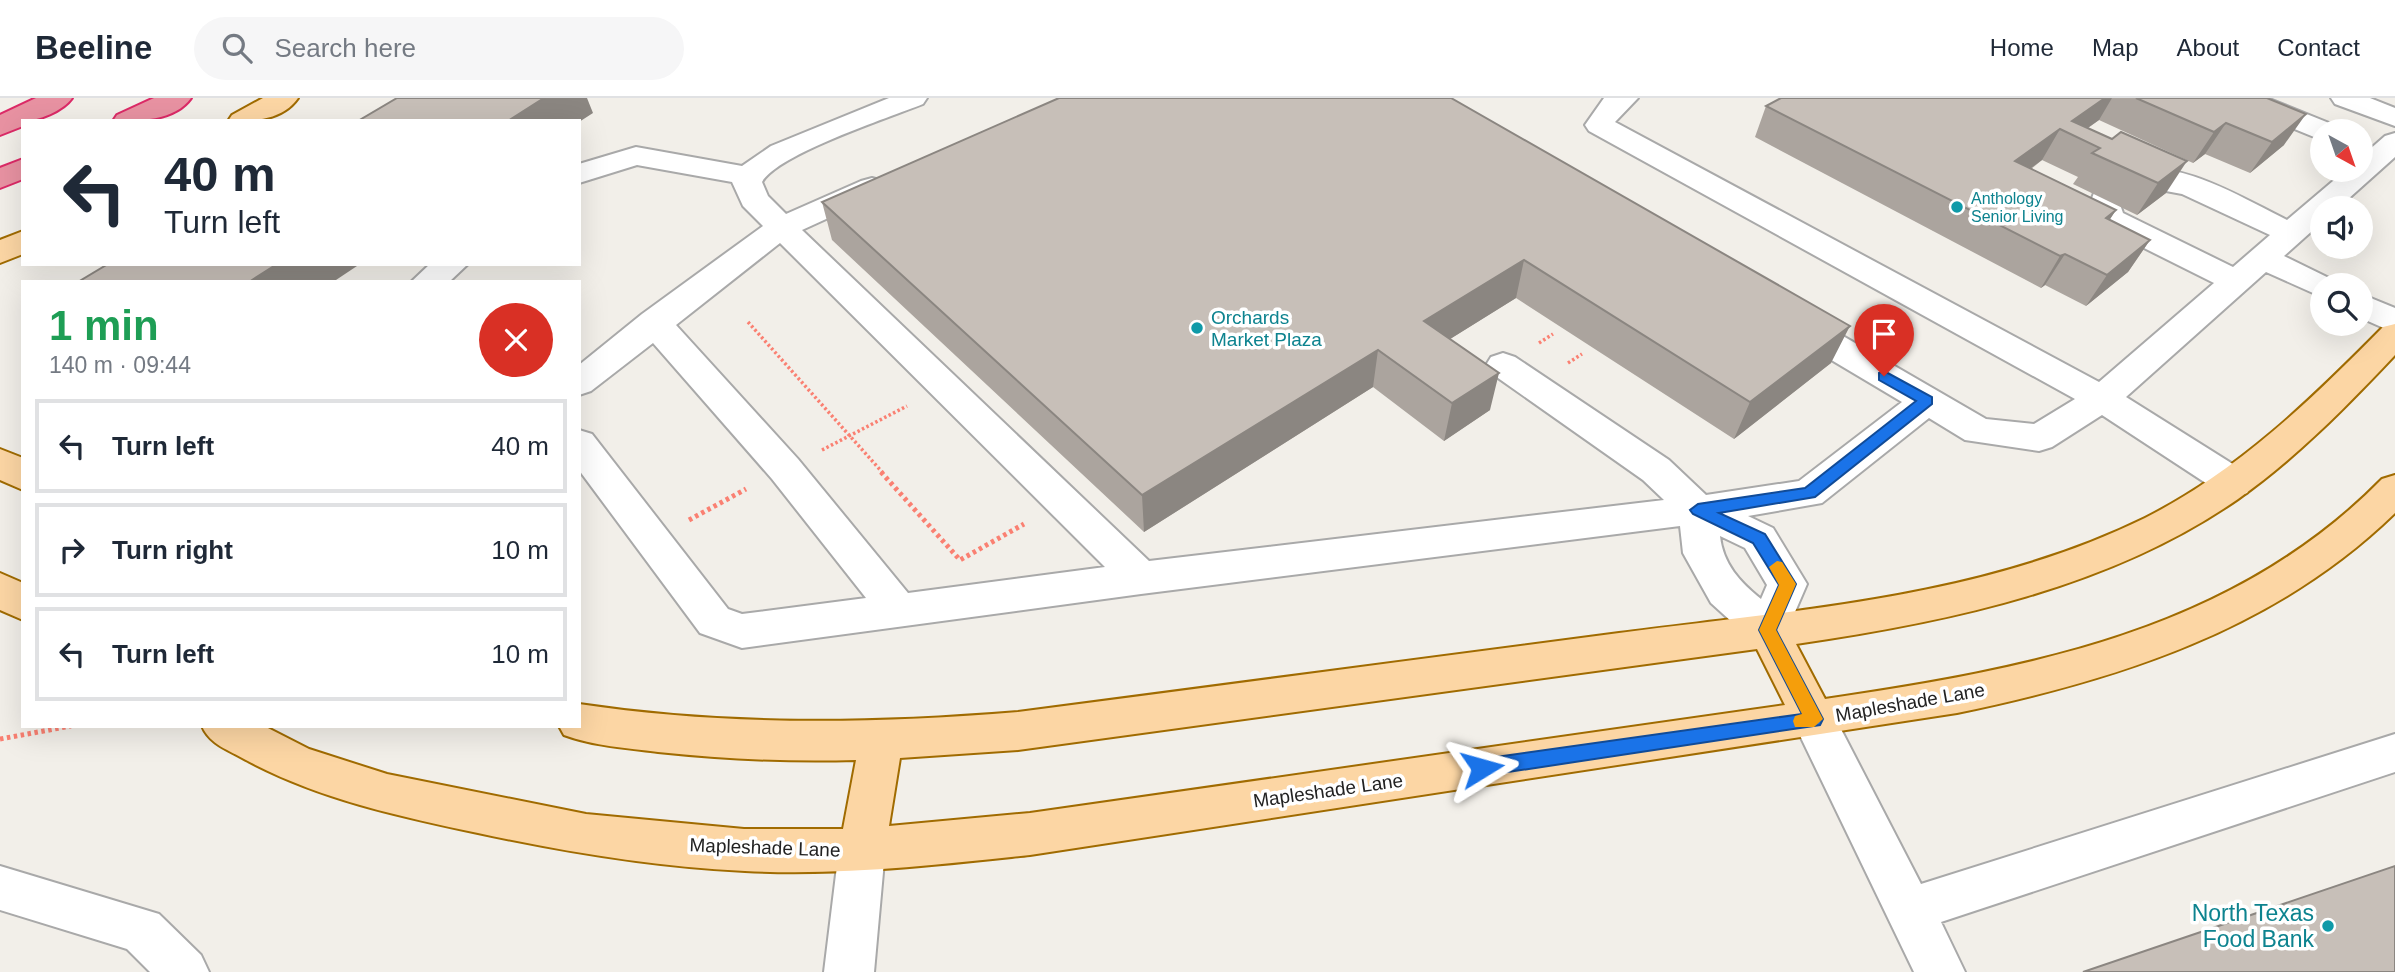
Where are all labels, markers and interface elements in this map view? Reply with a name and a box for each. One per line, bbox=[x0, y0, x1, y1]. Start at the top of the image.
search box bbox=[194, 17, 684, 80]
text: Beeline bbox=[35, 29, 152, 66]
icon: search bbox=[218, 29, 256, 67]
text: Search here bbox=[274, 33, 416, 63]
text: Home bbox=[1990, 34, 2054, 61]
text: Map bbox=[2092, 34, 2139, 61]
text: About bbox=[2177, 34, 2239, 61]
text: Contact bbox=[2277, 34, 2360, 61]
north arrow bbox=[2310, 119, 2373, 182]
map controls bbox=[2310, 119, 2373, 336]
icon: left bbox=[49, 147, 140, 238]
text: 40 m bbox=[164, 147, 276, 201]
place label: Anthology Senior Living bbox=[1971, 190, 2064, 225]
button: sound bbox=[2310, 196, 2373, 259]
marker: Anthology Senior Living bbox=[1949, 199, 1965, 215]
text: Turn left bbox=[164, 204, 280, 240]
button: search bbox=[2310, 273, 2373, 336]
text: 1 min bbox=[49, 302, 159, 349]
button: close bbox=[479, 303, 553, 377]
pin bbox=[1854, 304, 1914, 376]
place label: Orchards Market Plaza bbox=[1211, 307, 1322, 350]
icon: arrive bbox=[1865, 315, 1903, 353]
marker: Orchards Market Plaza bbox=[1189, 320, 1205, 336]
text: 140 m · 09:44 bbox=[49, 352, 191, 378]
icon: left bbox=[53, 427, 91, 465]
text: Turn left bbox=[112, 431, 214, 461]
text: 40 m bbox=[491, 431, 549, 461]
icon: right bbox=[53, 531, 91, 569]
text: Turn right bbox=[112, 535, 233, 565]
text: 10 m bbox=[491, 535, 549, 565]
icon: left bbox=[53, 635, 91, 673]
text: Turn left bbox=[112, 639, 214, 669]
text: 10 m bbox=[491, 639, 549, 669]
street label: Mapleshade Lane bbox=[1834, 679, 1986, 726]
position arrow bbox=[1445, 731, 1519, 805]
street label: Mapleshade Lane bbox=[1252, 770, 1404, 811]
street label: Mapleshade Lane bbox=[689, 834, 841, 861]
place label: North Texas Food Bank bbox=[2192, 900, 2314, 952]
marker: North Texas Food Bank bbox=[2320, 918, 2336, 934]

